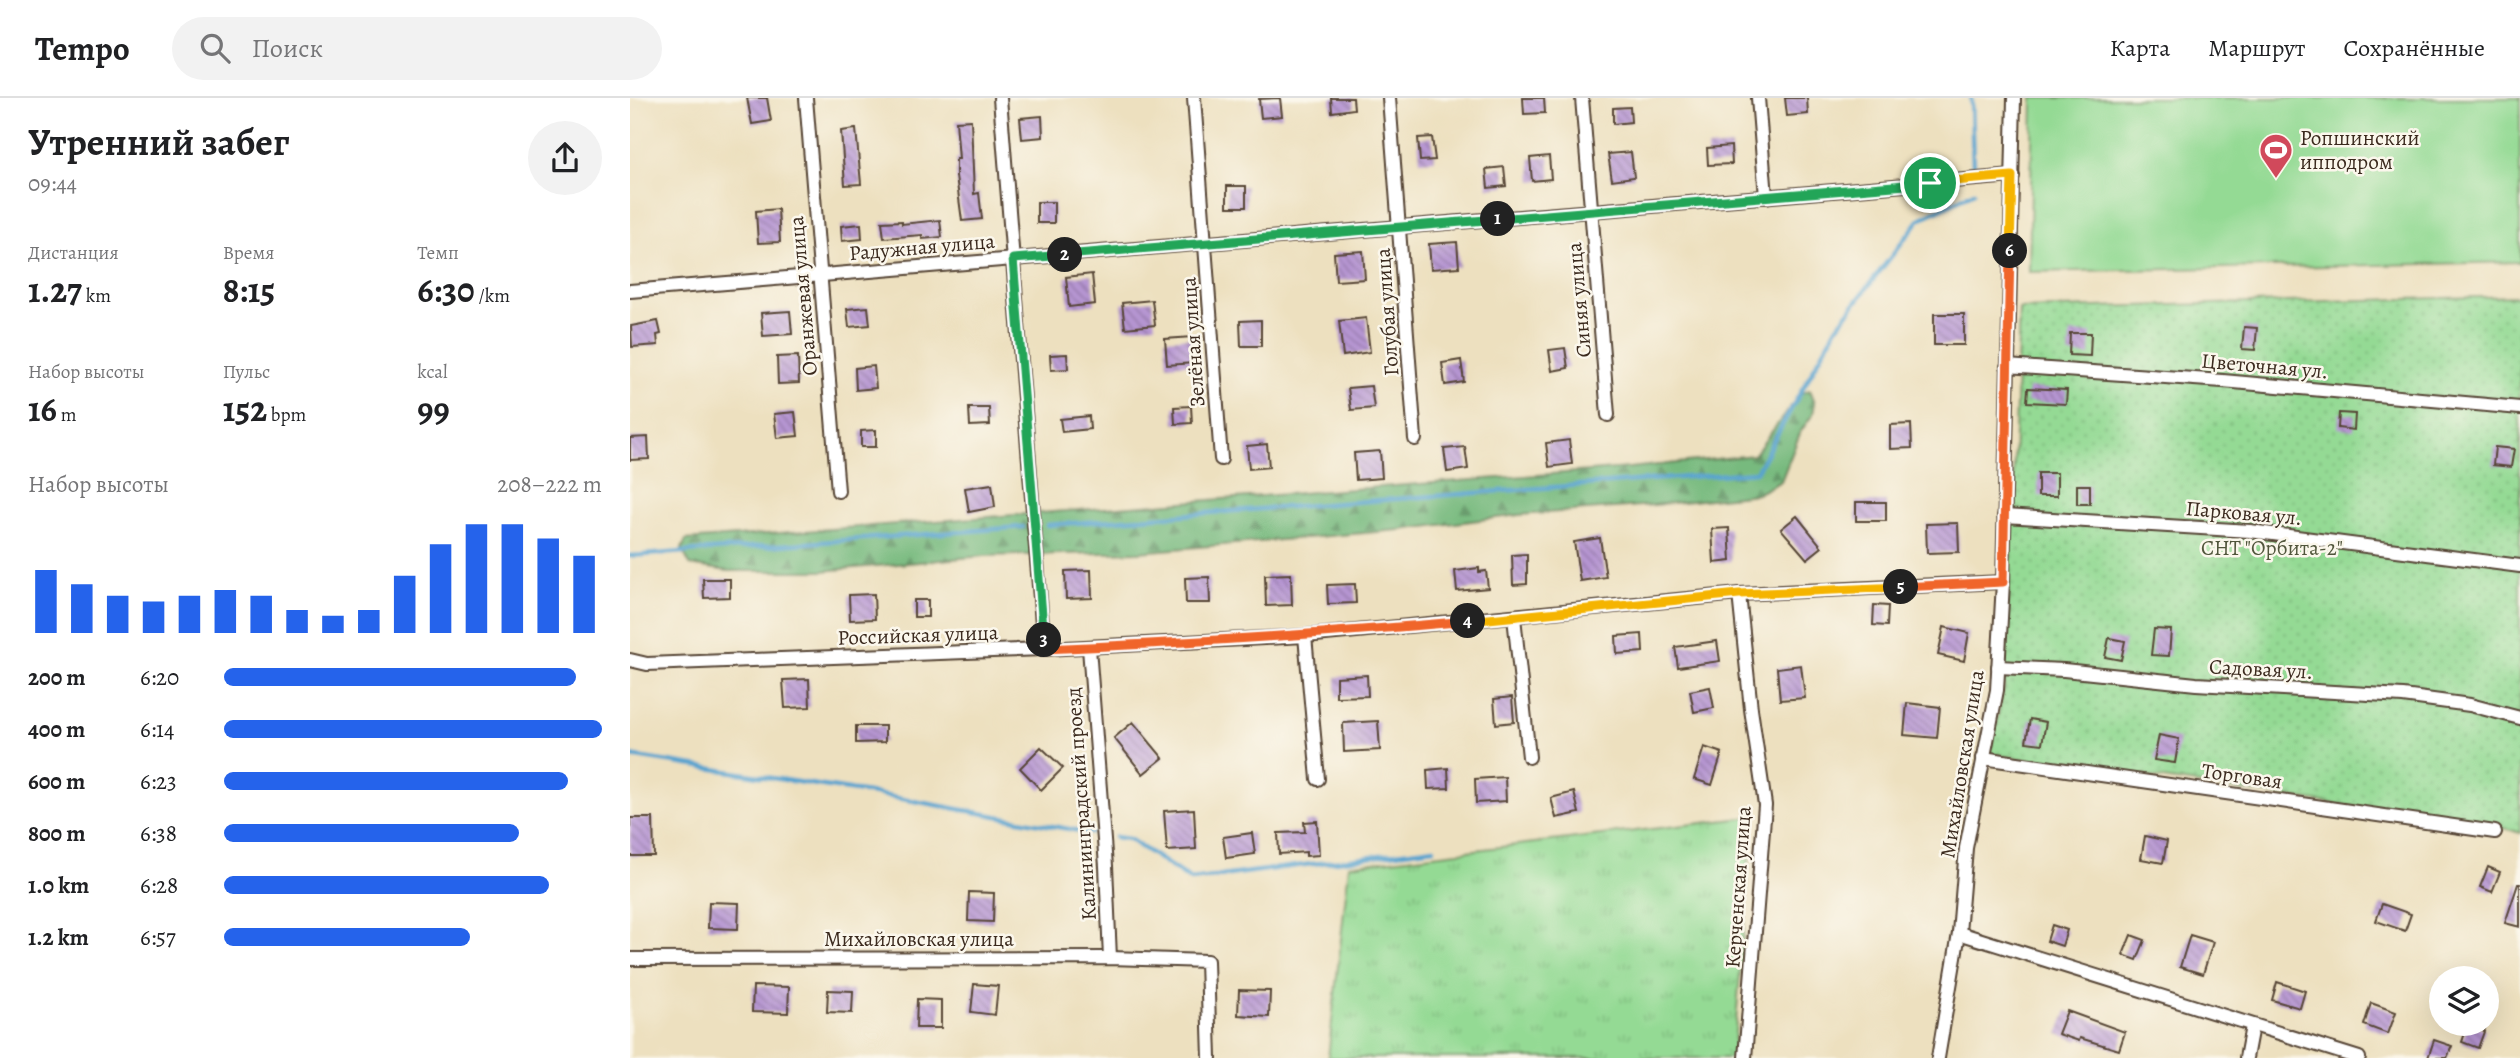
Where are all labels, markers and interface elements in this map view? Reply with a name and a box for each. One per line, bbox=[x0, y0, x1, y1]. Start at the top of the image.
search box bbox=[172, 17, 662, 80]
text: Tempo bbox=[35, 26, 130, 71]
icon: search bbox=[196, 29, 234, 67]
text: Поиск bbox=[252, 31, 323, 66]
text: Карта bbox=[2110, 32, 2170, 64]
text: Маршрут bbox=[2208, 32, 2306, 64]
text: Сохранённые bbox=[2344, 32, 2485, 64]
text: Утренний забег bbox=[28, 116, 289, 168]
button: share bbox=[528, 121, 602, 195]
place label: Ропшинский ипподром bbox=[2300, 124, 2420, 176]
sports icon: Ропшинский ипподром bbox=[2257, 131, 2295, 180]
pin bbox=[1900, 153, 1960, 213]
icon: arrive bbox=[1911, 164, 1949, 202]
text: 09:44 bbox=[28, 168, 77, 199]
pin: 1 bbox=[1480, 202, 1516, 236]
text: 1 bbox=[1494, 205, 1501, 231]
street label: Оранжевая улица bbox=[782, 215, 824, 377]
street label: Радужная улица bbox=[848, 227, 996, 267]
pin: 6 bbox=[1992, 234, 2028, 268]
text: 6 bbox=[2005, 237, 2014, 263]
pin: 2 bbox=[1048, 238, 1082, 272]
text: Дистанция bbox=[28, 240, 119, 266]
text: Время bbox=[223, 240, 274, 266]
text: Темп bbox=[417, 240, 459, 266]
text: 2 bbox=[1060, 241, 1069, 267]
street label: Синяя улица bbox=[1560, 241, 1598, 359]
street label: Голубая улица bbox=[1369, 247, 1405, 377]
text: 1.27 bbox=[28, 266, 82, 314]
text: 8:15 bbox=[223, 266, 275, 314]
text: 6:30 bbox=[417, 266, 475, 314]
street label: Зелёная улица bbox=[1174, 276, 1212, 408]
text: km bbox=[82, 283, 111, 309]
text: /km bbox=[475, 283, 510, 309]
street label: Цветочная ул. bbox=[2200, 347, 2330, 385]
text: Набор высоты bbox=[28, 359, 144, 385]
text: Пульс bbox=[223, 359, 270, 385]
text: kcal bbox=[417, 359, 448, 385]
text: 16 bbox=[28, 385, 57, 433]
text: 152 bbox=[223, 385, 267, 433]
text: 99 bbox=[417, 385, 450, 433]
text: m bbox=[57, 402, 76, 428]
text: bpm bbox=[267, 402, 306, 428]
text: Набор высоты bbox=[28, 469, 169, 500]
text: 208–222 m bbox=[497, 469, 602, 500]
street label: Парковая ул. bbox=[2185, 494, 2303, 532]
park label: СНТ "Орбита-2" bbox=[2201, 534, 2343, 562]
pin: 5 bbox=[1884, 570, 1918, 604]
text: 5 bbox=[1896, 573, 1905, 599]
pin: 4 bbox=[1450, 603, 1486, 638]
text: 4 bbox=[1463, 607, 1472, 633]
street label: Российская улица bbox=[837, 618, 999, 652]
pin: 3 bbox=[1026, 622, 1062, 658]
text: 3 bbox=[1039, 626, 1048, 652]
street label: Садовая ул. bbox=[2208, 652, 2314, 686]
text: 200 m bbox=[28, 662, 86, 693]
text: 6:20 bbox=[140, 662, 179, 693]
street label: Михайловская улица bbox=[1933, 668, 1991, 860]
street label: Калининградский проезд bbox=[1059, 687, 1103, 921]
text: 400 m bbox=[28, 714, 85, 745]
text: 6:14 bbox=[140, 714, 174, 745]
street label: Торговая bbox=[2200, 756, 2284, 796]
text: 600 m bbox=[28, 766, 85, 797]
text: 6:23 bbox=[140, 766, 177, 797]
street label: Керченская улица bbox=[1718, 805, 1758, 969]
text: 800 m bbox=[28, 818, 85, 849]
text: 6:38 bbox=[140, 818, 177, 849]
text: 1.0 km bbox=[28, 870, 89, 901]
text: 6:28 bbox=[140, 870, 178, 901]
text: 1.2 km bbox=[28, 922, 89, 953]
text: 6:57 bbox=[140, 922, 176, 953]
street label: Михайловская улица bbox=[824, 925, 1014, 953]
map controls bbox=[2429, 966, 2499, 1036]
button: layers bbox=[2429, 966, 2499, 1036]

